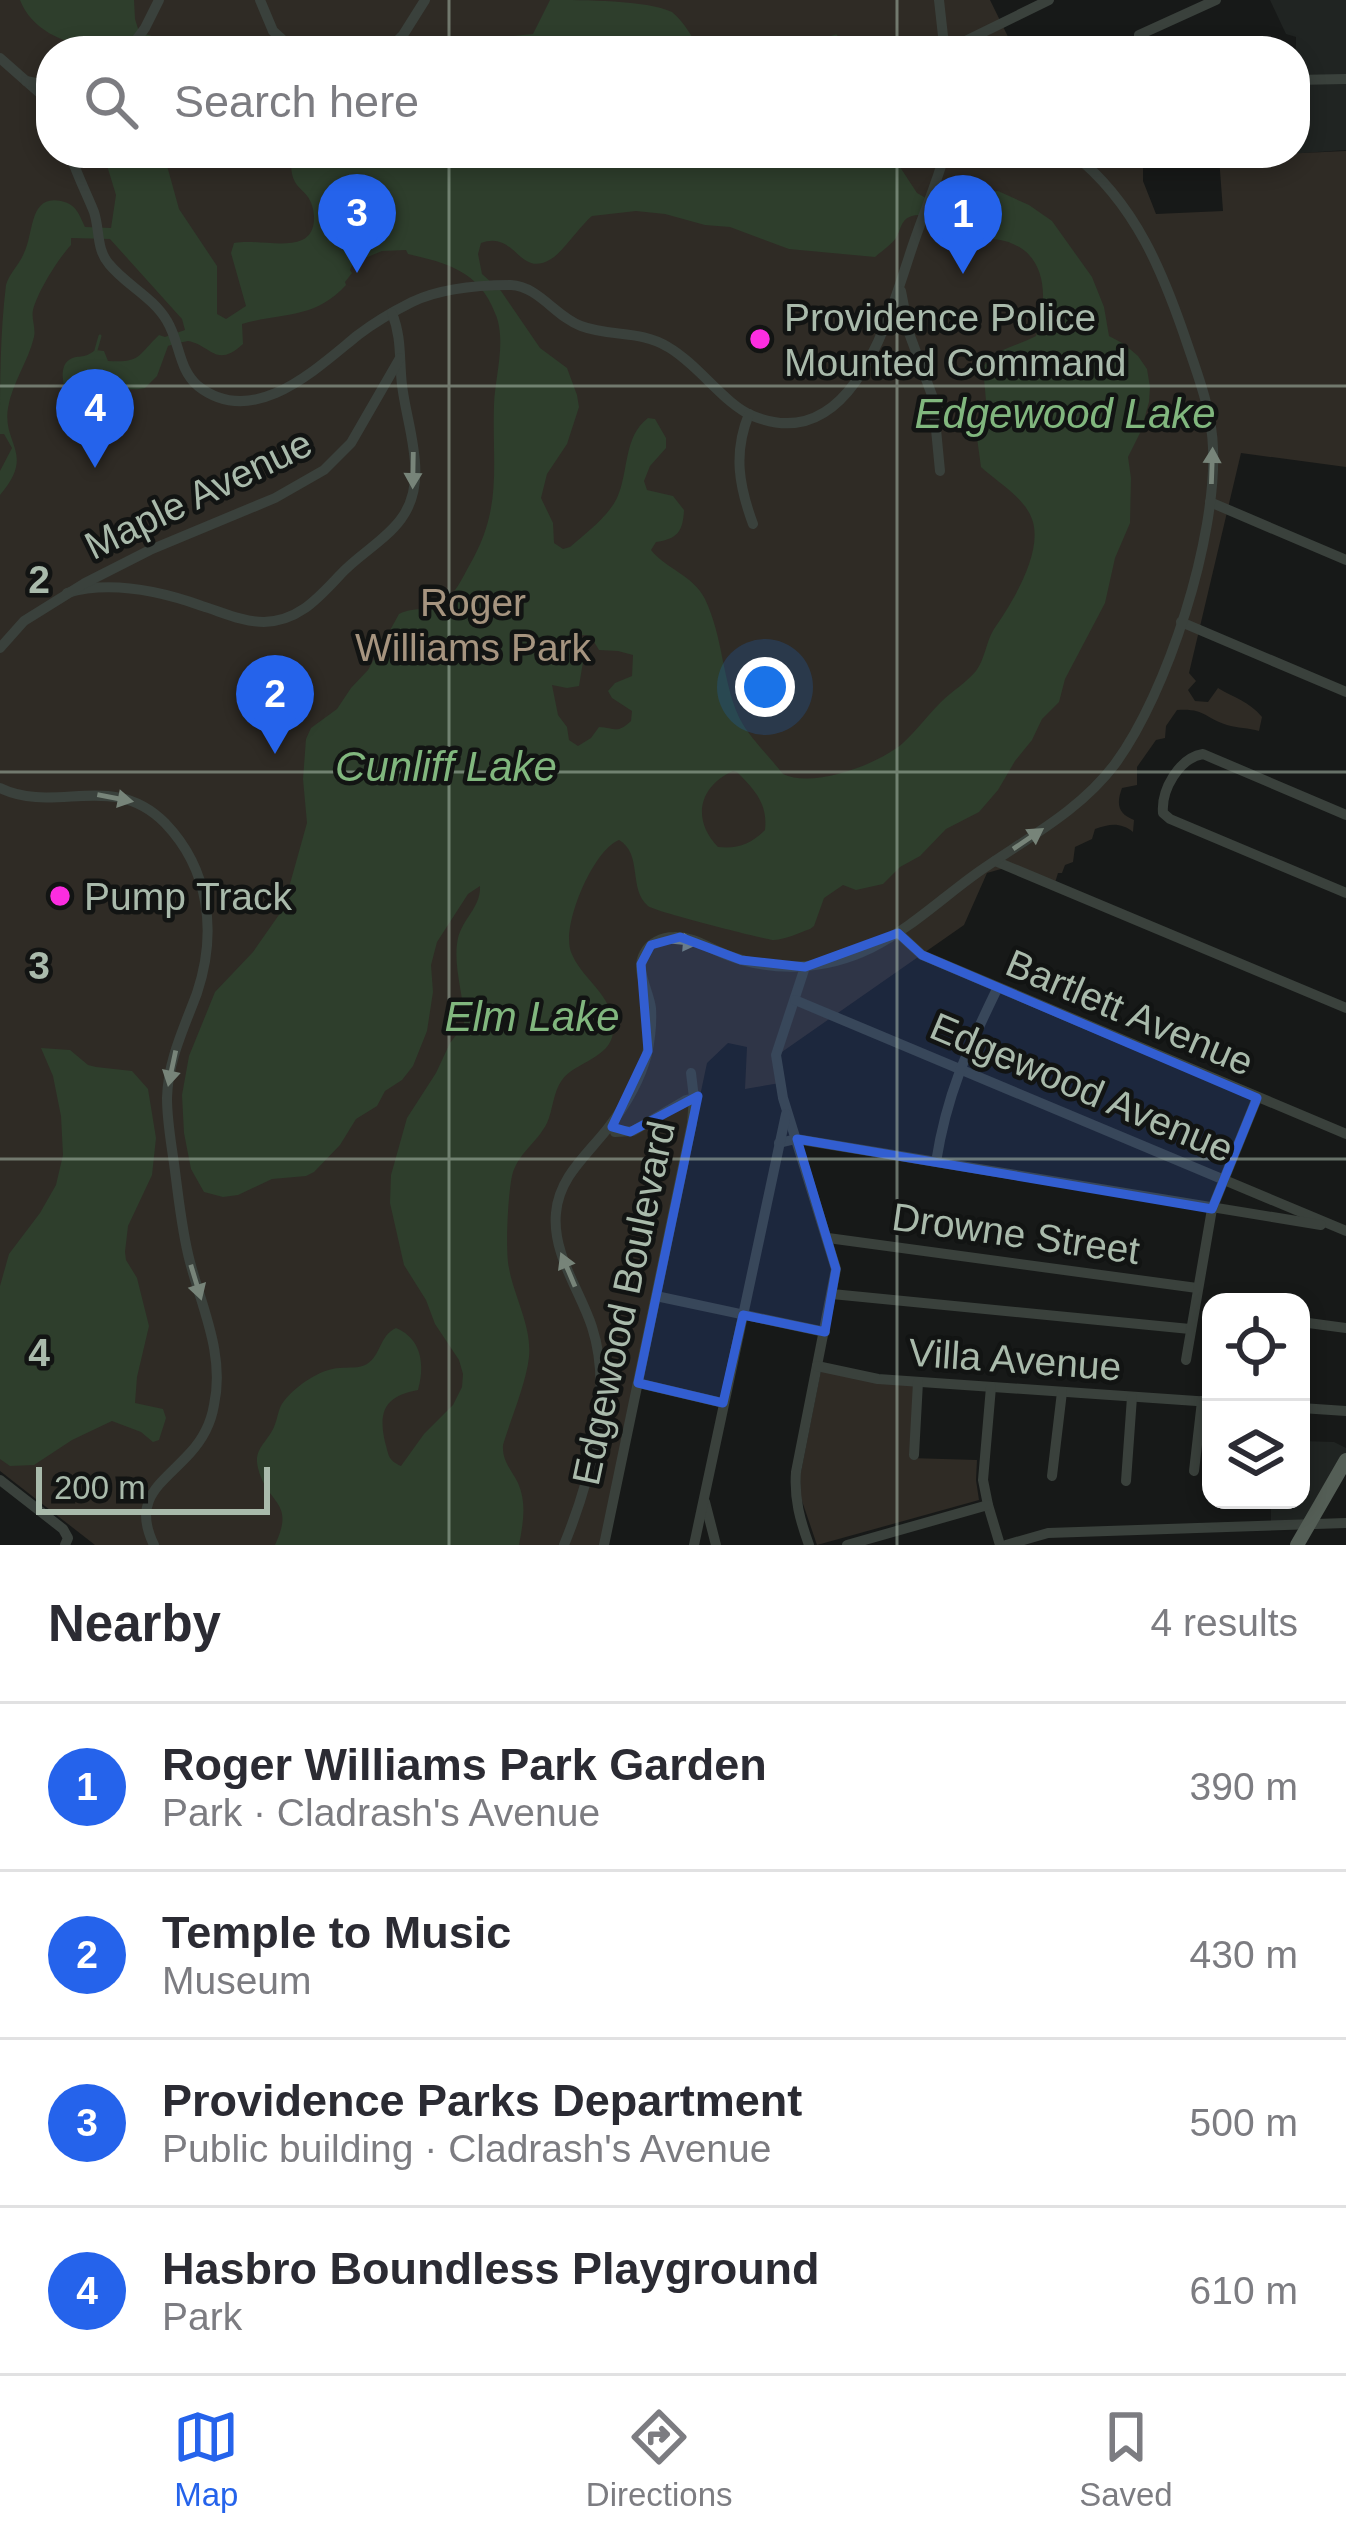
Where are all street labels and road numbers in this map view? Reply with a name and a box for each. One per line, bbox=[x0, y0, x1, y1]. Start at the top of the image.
street label: Maple Avenue bbox=[78, 421, 318, 568]
street label: Bartlett Avenue bbox=[1000, 941, 1260, 1084]
street label: Edgewood Avenue bbox=[924, 1004, 1240, 1171]
street label: Edgewood Boulevard bbox=[564, 1117, 683, 1489]
street label: Drowne Street bbox=[890, 1195, 1143, 1272]
street label: Villa Avenue bbox=[907, 1331, 1123, 1388]

